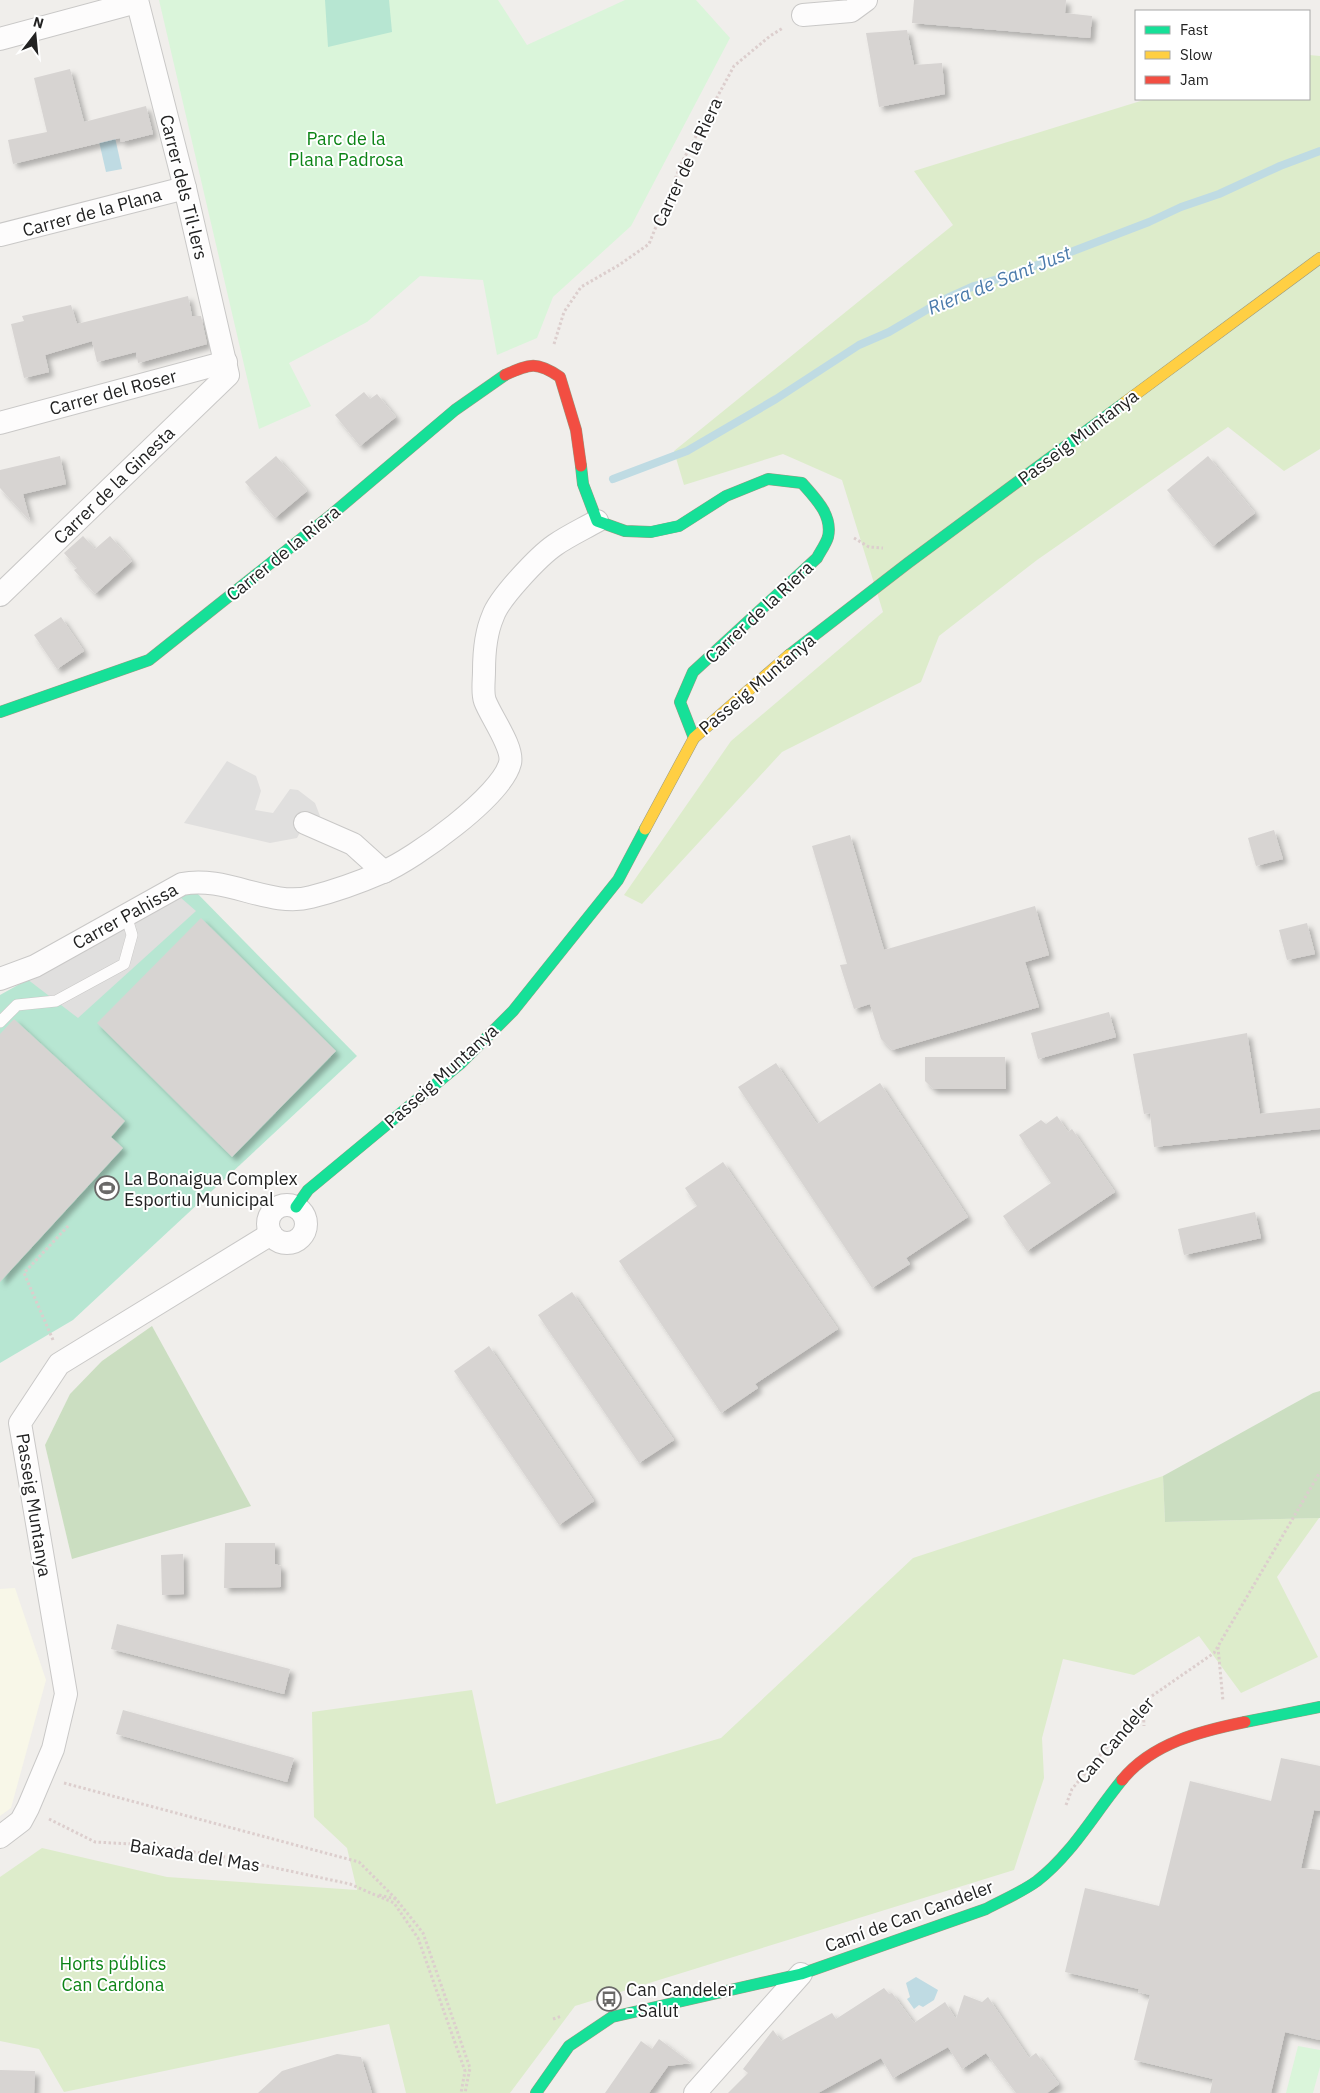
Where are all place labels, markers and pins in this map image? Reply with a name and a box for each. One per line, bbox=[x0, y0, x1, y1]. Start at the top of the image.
place label: La Bonaigua Complex Esportiu Municipal bbox=[124, 1167, 298, 1211]
sports icon: La Bonaigua Complex Esportiu Municipal bbox=[94, 1175, 120, 1201]
place label: Can Candeler - Salut bbox=[626, 1978, 734, 2022]
bus stop icon: Can Candeler - Salut bbox=[596, 1986, 622, 2012]

